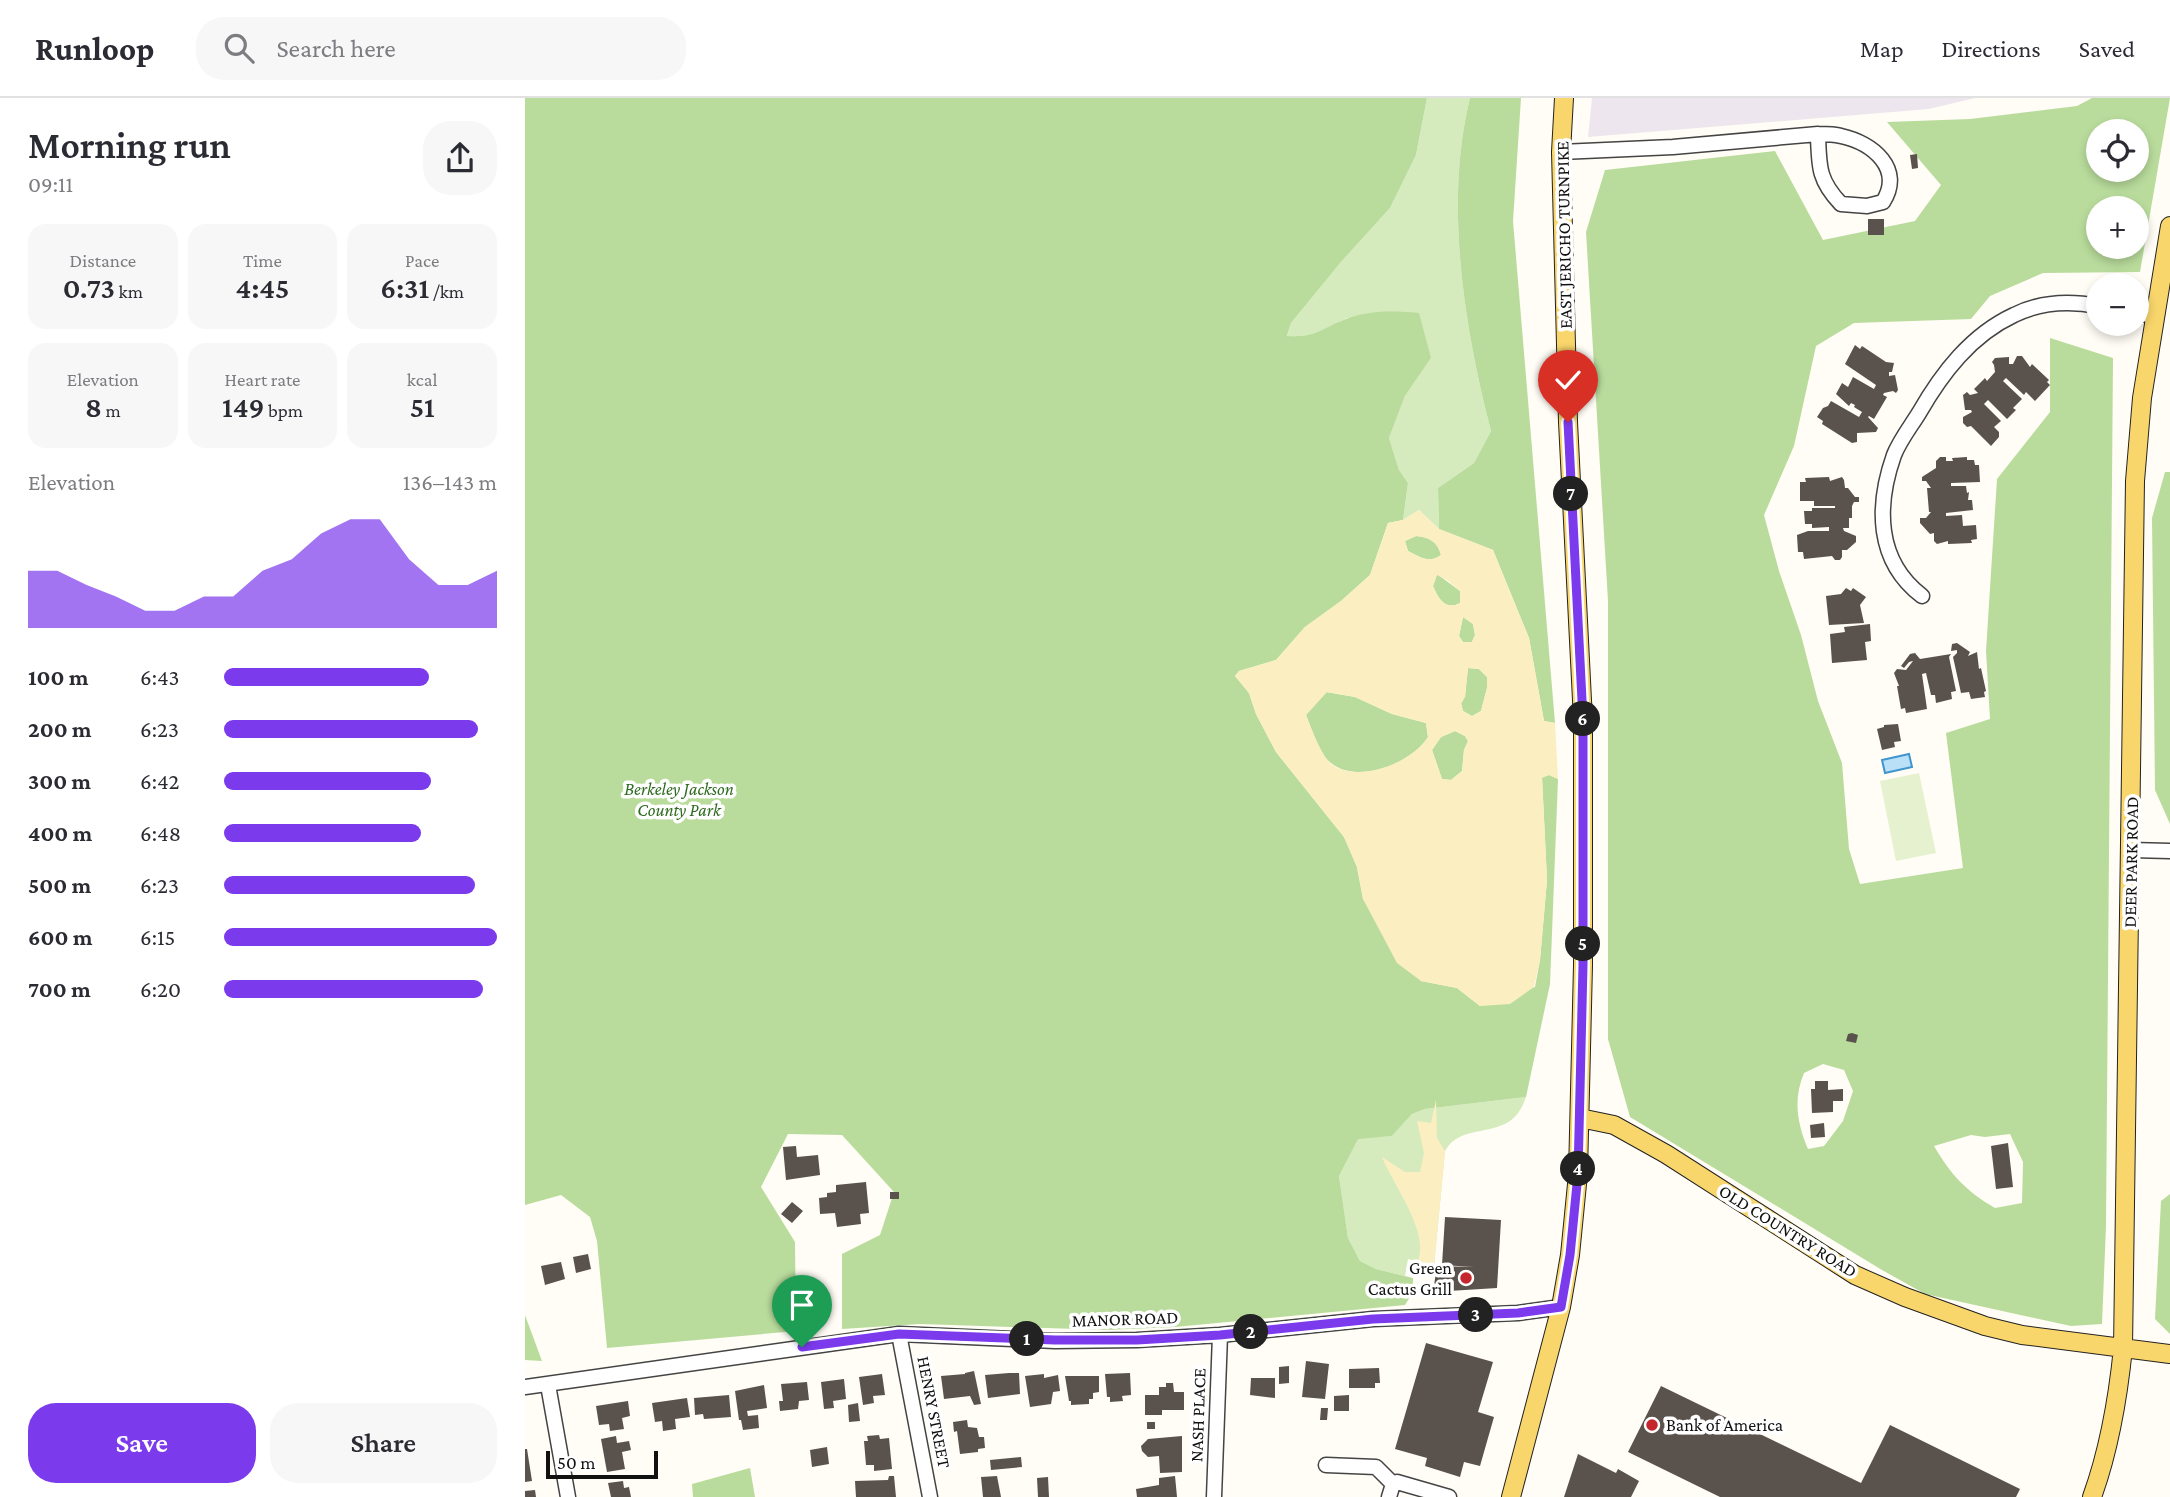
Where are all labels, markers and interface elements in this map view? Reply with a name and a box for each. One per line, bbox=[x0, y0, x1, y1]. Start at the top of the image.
search box bbox=[196, 17, 686, 80]
icon: search bbox=[220, 29, 258, 67]
text: Runloop bbox=[35, 30, 154, 67]
text: Search here bbox=[276, 34, 396, 63]
text: Map bbox=[1860, 35, 1904, 62]
text: Directions bbox=[1942, 35, 2041, 62]
text: Saved bbox=[2079, 35, 2135, 62]
map controls bbox=[2086, 119, 2149, 336]
button: locate bbox=[2086, 119, 2149, 182]
button: share bbox=[423, 121, 497, 195]
text: Morning run bbox=[28, 124, 231, 166]
street label: EAST JERICHO TURNPIKE bbox=[1552, 141, 1576, 329]
text: 09:11 bbox=[28, 171, 73, 197]
button: + bbox=[2086, 196, 2149, 259]
text: Distance bbox=[70, 250, 136, 271]
text: Time bbox=[243, 250, 282, 271]
text: Pace bbox=[405, 250, 439, 271]
text: 0.73 bbox=[63, 271, 115, 304]
text: 4:45 bbox=[236, 271, 289, 304]
text: 6:31 bbox=[380, 271, 429, 304]
button: − bbox=[2086, 273, 2149, 336]
text: km bbox=[115, 281, 143, 302]
text: /km bbox=[429, 281, 464, 302]
pin bbox=[1538, 350, 1598, 422]
icon: check bbox=[1549, 361, 1587, 399]
text: Elevation bbox=[67, 369, 139, 390]
text: Heart rate bbox=[225, 369, 300, 390]
text: kcal bbox=[407, 369, 437, 390]
text: 8 bbox=[85, 390, 102, 423]
text: 149 bbox=[222, 390, 264, 423]
text: 51 bbox=[410, 390, 435, 423]
text: m bbox=[102, 400, 121, 421]
text: bpm bbox=[264, 400, 303, 421]
text: Elevation bbox=[28, 469, 115, 495]
text: 136–143 m bbox=[403, 469, 497, 495]
pin: 7 bbox=[1553, 476, 1589, 512]
text: 7 bbox=[1566, 483, 1575, 504]
text: 100 m bbox=[28, 664, 88, 690]
text: 6:43 bbox=[140, 664, 179, 690]
pin: 6 bbox=[1565, 702, 1601, 736]
text: 6 bbox=[1577, 708, 1588, 729]
text: 200 m bbox=[28, 716, 92, 742]
text: 6:23 bbox=[140, 716, 179, 742]
text: 300 m bbox=[28, 768, 91, 794]
text: 6:42 bbox=[140, 768, 179, 794]
park label: Berkeley Jackson County Park bbox=[624, 779, 734, 820]
street label: DEER PARK ROAD bbox=[2120, 796, 2142, 928]
text: 400 m bbox=[28, 820, 92, 846]
text: 6:48 bbox=[140, 820, 181, 846]
text: 500 m bbox=[28, 872, 91, 898]
text: 6:23 bbox=[140, 872, 179, 898]
text: 600 m bbox=[28, 924, 92, 950]
text: 6:15 bbox=[140, 924, 175, 950]
pin: 5 bbox=[1565, 926, 1601, 962]
text: 5 bbox=[1578, 933, 1587, 954]
text: 700 m bbox=[28, 976, 91, 1002]
text: 6:20 bbox=[140, 976, 181, 1002]
pin: 4 bbox=[1561, 1152, 1595, 1186]
text: 4 bbox=[1572, 1158, 1583, 1179]
street label: OLD COUNTRY ROAD bbox=[1715, 1180, 1861, 1282]
place label: Green Cactus Grill bbox=[1368, 1258, 1452, 1299]
marker: Green Cactus Grill bbox=[1458, 1270, 1474, 1286]
pin bbox=[772, 1275, 832, 1347]
icon: arrive bbox=[783, 1286, 821, 1324]
pin: 3 bbox=[1459, 1298, 1493, 1332]
text: 3 bbox=[1471, 1304, 1480, 1325]
street label: MANOR ROAD bbox=[1071, 1307, 1179, 1331]
pin: 2 bbox=[1233, 1314, 1269, 1350]
text: 2 bbox=[1246, 1321, 1255, 1342]
pin: 1 bbox=[1009, 1322, 1045, 1356]
text: 1 bbox=[1023, 1328, 1030, 1349]
street label: HENRY STREET bbox=[913, 1354, 955, 1470]
street label: NASH PLACE bbox=[1186, 1367, 1210, 1462]
button: Save bbox=[28, 1403, 256, 1483]
button: Share bbox=[270, 1403, 497, 1483]
place label: Bank of America bbox=[1666, 1415, 1783, 1435]
marker: Bank of America bbox=[1644, 1417, 1660, 1433]
scale bar bbox=[546, 1448, 658, 1480]
text: 50 m bbox=[557, 1452, 596, 1473]

